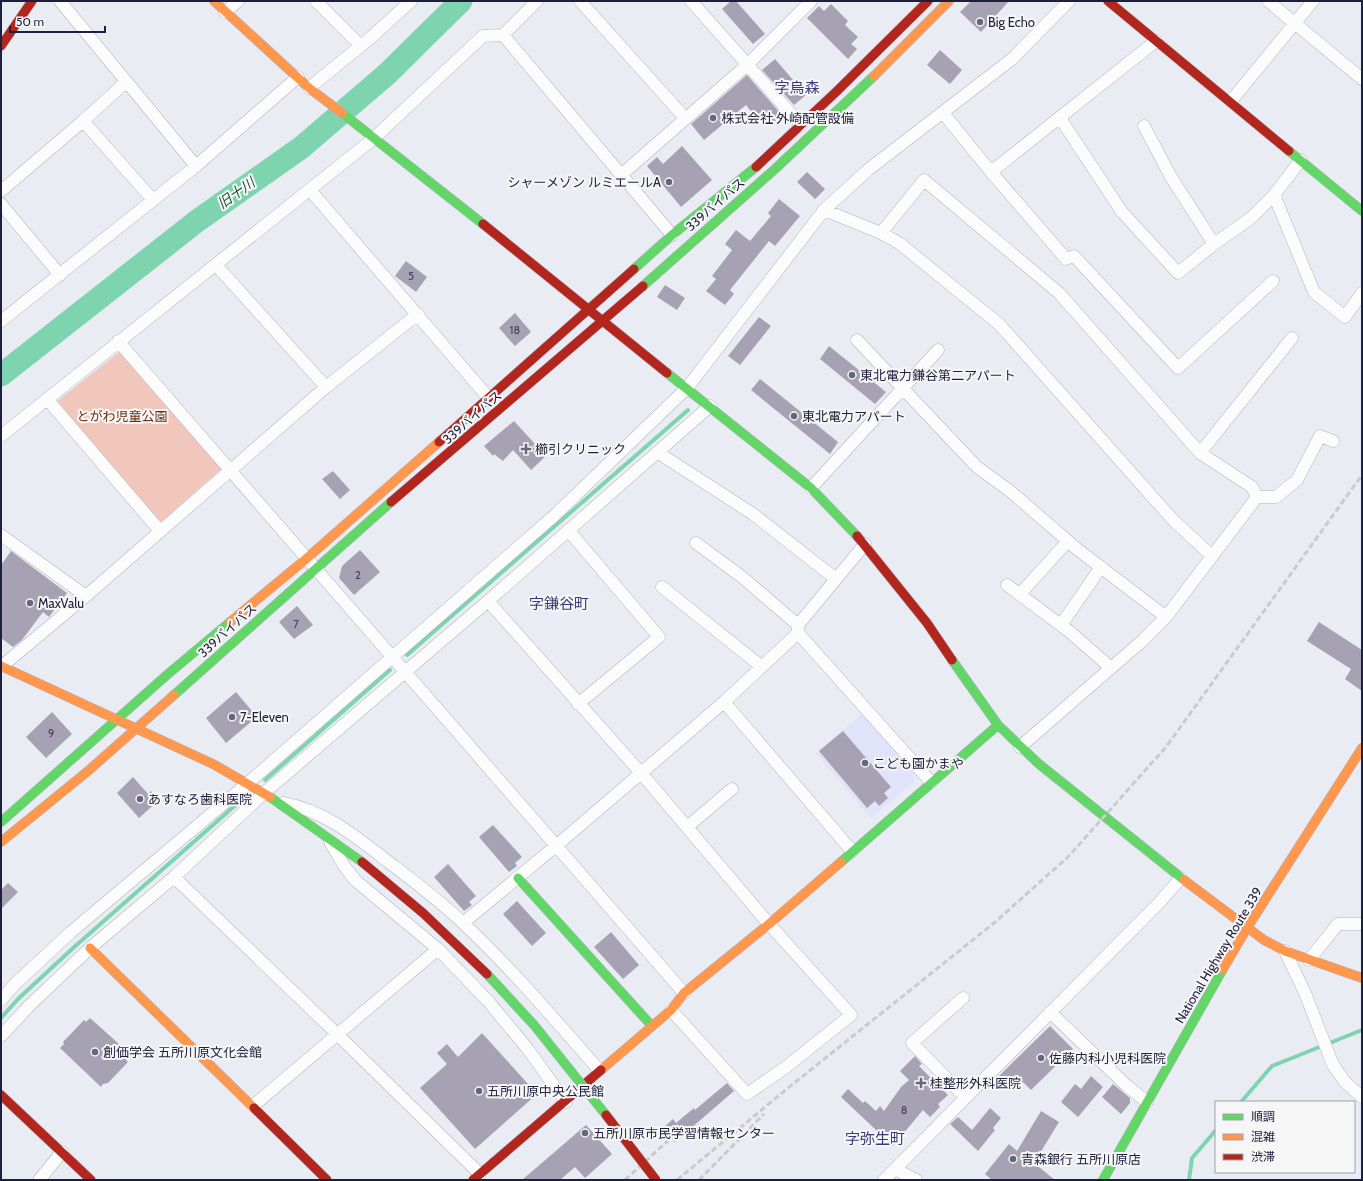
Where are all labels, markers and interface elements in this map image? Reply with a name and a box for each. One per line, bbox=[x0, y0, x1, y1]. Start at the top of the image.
scale bar bbox=[10, 8, 105, 34]
text: 50 m bbox=[16, 14, 44, 29]
place label: Big Echo bbox=[988, 14, 1035, 30]
marker: Big Echo bbox=[975, 17, 985, 27]
district label: 字烏森 bbox=[774, 79, 820, 97]
place label: 株式会社 外崎配管設備 bbox=[721, 110, 854, 126]
marker: 株式会社 外崎配管設備 bbox=[708, 113, 718, 123]
water label: 旧十川 bbox=[214, 172, 260, 212]
place label: シャーメゾン ルミエールA bbox=[508, 174, 661, 190]
street label: 339バイパス bbox=[682, 174, 748, 234]
marker: シャーメゾン ルミエールA bbox=[664, 177, 674, 187]
house number: 5 bbox=[408, 269, 414, 283]
house number: 18 bbox=[510, 323, 520, 337]
place label: 東北電力鎌谷第二アパート bbox=[860, 367, 1016, 383]
marker: 東北電力鎌谷第二アパート bbox=[847, 370, 857, 380]
street label: 339バイパス bbox=[439, 387, 505, 447]
park label: とがわ児童公園 bbox=[76, 408, 168, 424]
place label: 東北電力アパート bbox=[802, 408, 906, 424]
marker: 東北電力アパート bbox=[789, 411, 799, 421]
place label: 櫛引クリニック bbox=[535, 441, 626, 457]
marker: 櫛引クリニック bbox=[520, 443, 532, 455]
house number: 2 bbox=[355, 568, 361, 582]
place label: MaxValu bbox=[38, 595, 84, 611]
district label: 字鎌谷町 bbox=[529, 595, 589, 613]
marker: MaxValu bbox=[25, 598, 35, 608]
street label: 339バイパス bbox=[194, 600, 260, 660]
house number: 7 bbox=[293, 617, 299, 631]
place label: 7-Eleven bbox=[240, 709, 289, 725]
marker: 7-Eleven bbox=[227, 712, 237, 722]
house number: 9 bbox=[48, 726, 54, 740]
place label: こども園かまや bbox=[873, 755, 964, 771]
marker: こども園かまや bbox=[860, 758, 870, 768]
place label: あすなろ歯科医院 bbox=[148, 791, 252, 807]
marker: あすなろ歯科医院 bbox=[135, 794, 145, 804]
street label: National Highway Route 339 bbox=[1171, 884, 1265, 1026]
place label: 創価学会 五所川原文化会館 bbox=[103, 1044, 262, 1060]
marker: 創価学会 五所川原文化会館 bbox=[90, 1047, 100, 1057]
place label: 佐藤内科小児科医院 bbox=[1049, 1050, 1166, 1066]
marker: 佐藤内科小児科医院 bbox=[1036, 1053, 1046, 1063]
place label: 桂整形外科医院 bbox=[930, 1075, 1021, 1091]
marker: 桂整形外科医院 bbox=[915, 1077, 927, 1089]
place label: 五所川原中央公民館 bbox=[487, 1083, 604, 1099]
marker: 五所川原中央公民館 bbox=[474, 1086, 484, 1096]
legend bbox=[1215, 1101, 1355, 1173]
house number: 8 bbox=[901, 1103, 907, 1117]
text: 順調 bbox=[1251, 1109, 1275, 1124]
place label: 五所川原市民学習情報センター bbox=[593, 1125, 775, 1141]
marker: 五所川原市民学習情報センター bbox=[580, 1128, 590, 1138]
text: 混雑 bbox=[1251, 1129, 1275, 1144]
district label: 字弥生町 bbox=[845, 1130, 905, 1148]
text: 渋滞 bbox=[1251, 1149, 1275, 1164]
place label: 青森銀行 五所川原店 bbox=[1021, 1151, 1141, 1167]
marker: 青森銀行 五所川原店 bbox=[1008, 1154, 1018, 1164]

